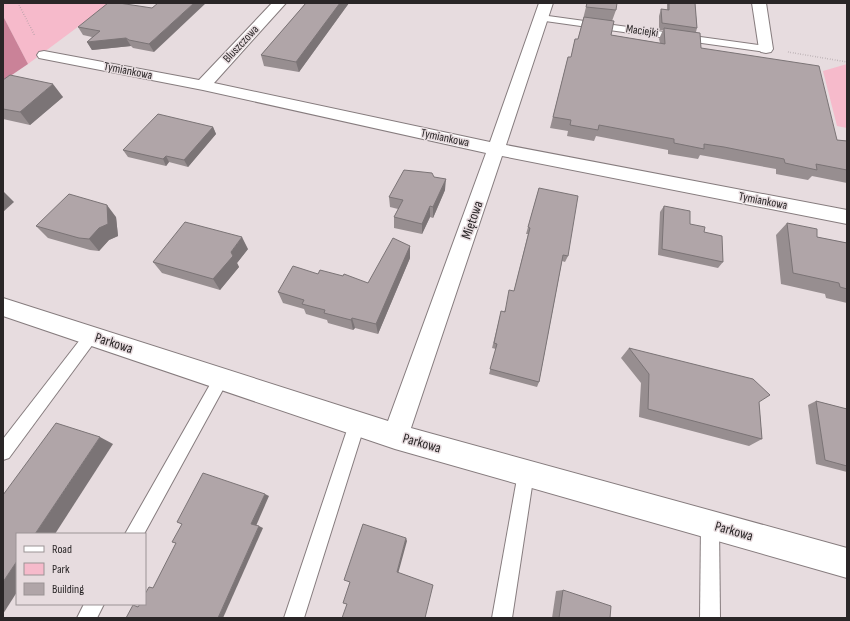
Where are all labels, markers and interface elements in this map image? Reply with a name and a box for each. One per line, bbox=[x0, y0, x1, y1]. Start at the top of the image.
street label: Maciejki bbox=[625, 21, 659, 41]
street label: Bluszczowa bbox=[220, 22, 262, 66]
street label: Tymiankowa bbox=[102, 59, 154, 83]
street label: Tymiankowa bbox=[419, 126, 471, 151]
street label: Tymiankowa bbox=[737, 189, 789, 213]
street label: Miętowa bbox=[458, 199, 486, 241]
street label: Parkowa bbox=[93, 329, 135, 357]
street label: Parkowa bbox=[401, 429, 443, 457]
street label: Parkowa bbox=[713, 517, 755, 545]
legend bbox=[16, 533, 146, 605]
text: Road bbox=[52, 542, 72, 557]
text: Park bbox=[52, 562, 70, 577]
text: Building bbox=[52, 582, 84, 597]

